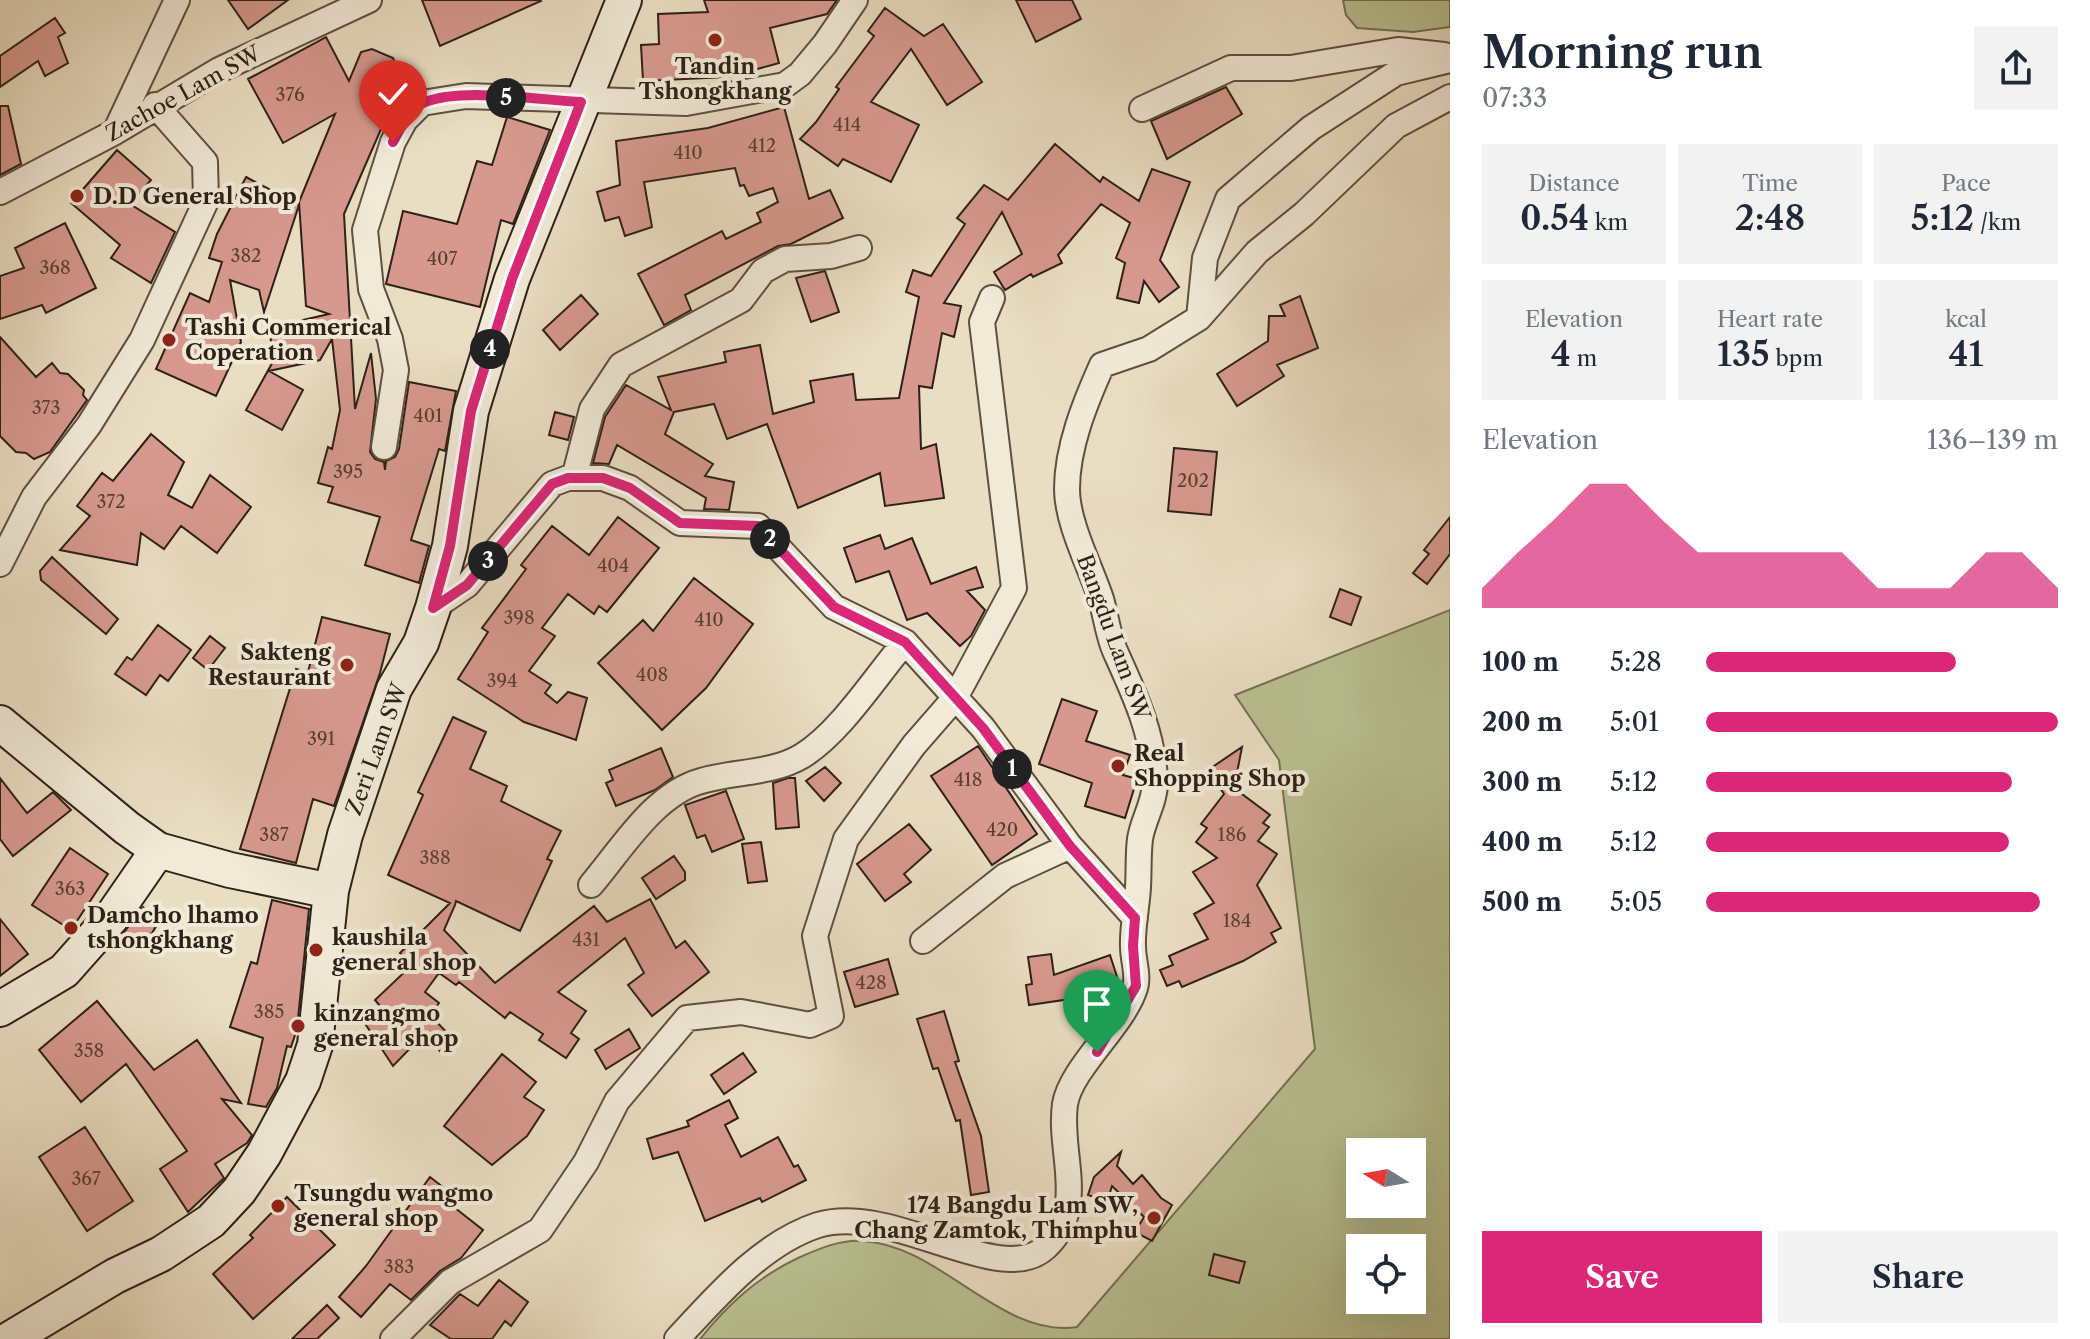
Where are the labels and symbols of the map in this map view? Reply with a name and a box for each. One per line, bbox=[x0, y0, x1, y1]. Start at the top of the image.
marker: Tandin Tshongkhang bbox=[706, 31, 724, 49]
street label: Zachoe Lam SW bbox=[101, 39, 266, 147]
place label: Tandin Tshongkhang bbox=[639, 53, 793, 105]
pin bbox=[359, 60, 427, 142]
pin: 5 bbox=[486, 78, 526, 118]
house number: 376 bbox=[276, 84, 304, 106]
house number: 414 bbox=[833, 114, 861, 136]
house number: 412 bbox=[748, 135, 776, 157]
house number: 410 bbox=[673, 142, 703, 164]
place label: D.D General Shop bbox=[93, 183, 297, 210]
marker: D.D General Shop bbox=[68, 187, 86, 205]
house number: 382 bbox=[231, 245, 261, 267]
house number: 407 bbox=[427, 248, 457, 270]
house number: 368 bbox=[39, 257, 71, 279]
place label: Tashi Commerical Coperation bbox=[185, 314, 392, 366]
pin: 4 bbox=[470, 329, 510, 369]
marker: Tashi Commerical Coperation bbox=[160, 331, 178, 349]
house number: 373 bbox=[32, 397, 60, 419]
house number: 401 bbox=[413, 405, 443, 427]
house number: 395 bbox=[333, 461, 363, 483]
house number: 202 bbox=[1177, 470, 1209, 492]
house number: 372 bbox=[96, 491, 126, 513]
pin: 2 bbox=[750, 519, 790, 559]
pin: 3 bbox=[468, 541, 508, 581]
street label: Bangdu Lam SW bbox=[1071, 550, 1156, 725]
house number: 404 bbox=[597, 555, 629, 577]
house number: 398 bbox=[503, 607, 535, 629]
house number: 410 bbox=[694, 609, 724, 631]
place label: Sakteng Restaurant bbox=[208, 639, 332, 691]
marker: Sakteng Restaurant bbox=[338, 656, 356, 674]
house number: 408 bbox=[636, 664, 668, 686]
house number: 394 bbox=[487, 670, 517, 692]
street label: Zeri Lam SW bbox=[340, 679, 413, 819]
house number: 391 bbox=[307, 728, 335, 750]
place label: Real Shopping Shop bbox=[1134, 740, 1306, 792]
pin: 1 bbox=[992, 749, 1032, 789]
marker: Real Shopping Shop bbox=[1109, 757, 1127, 775]
house number: 418 bbox=[954, 769, 982, 791]
house number: 420 bbox=[986, 819, 1018, 841]
house number: 387 bbox=[259, 824, 289, 846]
house number: 186 bbox=[1218, 824, 1246, 846]
house number: 388 bbox=[419, 847, 451, 869]
house number: 363 bbox=[55, 878, 85, 900]
place label: Damcho lhamo tshongkhang bbox=[87, 902, 259, 954]
house number: 184 bbox=[1223, 910, 1251, 932]
marker: Damcho lhamo tshongkhang bbox=[62, 919, 80, 937]
place label: kaushila general shop bbox=[331, 924, 477, 976]
house number: 431 bbox=[572, 929, 600, 951]
marker: kaushila general shop bbox=[307, 941, 325, 959]
pin bbox=[1063, 970, 1131, 1052]
house number: 428 bbox=[855, 972, 887, 994]
place label: kinzangmo general shop bbox=[313, 1000, 459, 1052]
house number: 385 bbox=[254, 1001, 284, 1023]
marker: kinzangmo general shop bbox=[289, 1017, 307, 1035]
house number: 358 bbox=[74, 1040, 104, 1062]
north arrow bbox=[1346, 1138, 1426, 1218]
house number: 367 bbox=[71, 1168, 101, 1190]
place label: Tsungdu wangmo general shop bbox=[293, 1180, 493, 1232]
place label: 174 Bangdu Lam SW, Chang Zamtok, Thimphu bbox=[854, 1192, 1138, 1244]
marker: Tsungdu wangmo general shop bbox=[269, 1197, 287, 1215]
marker: 174 Bangdu Lam SW, Chang Zamtok, Thimphu bbox=[1145, 1209, 1163, 1227]
house number: 383 bbox=[384, 1256, 414, 1278]

